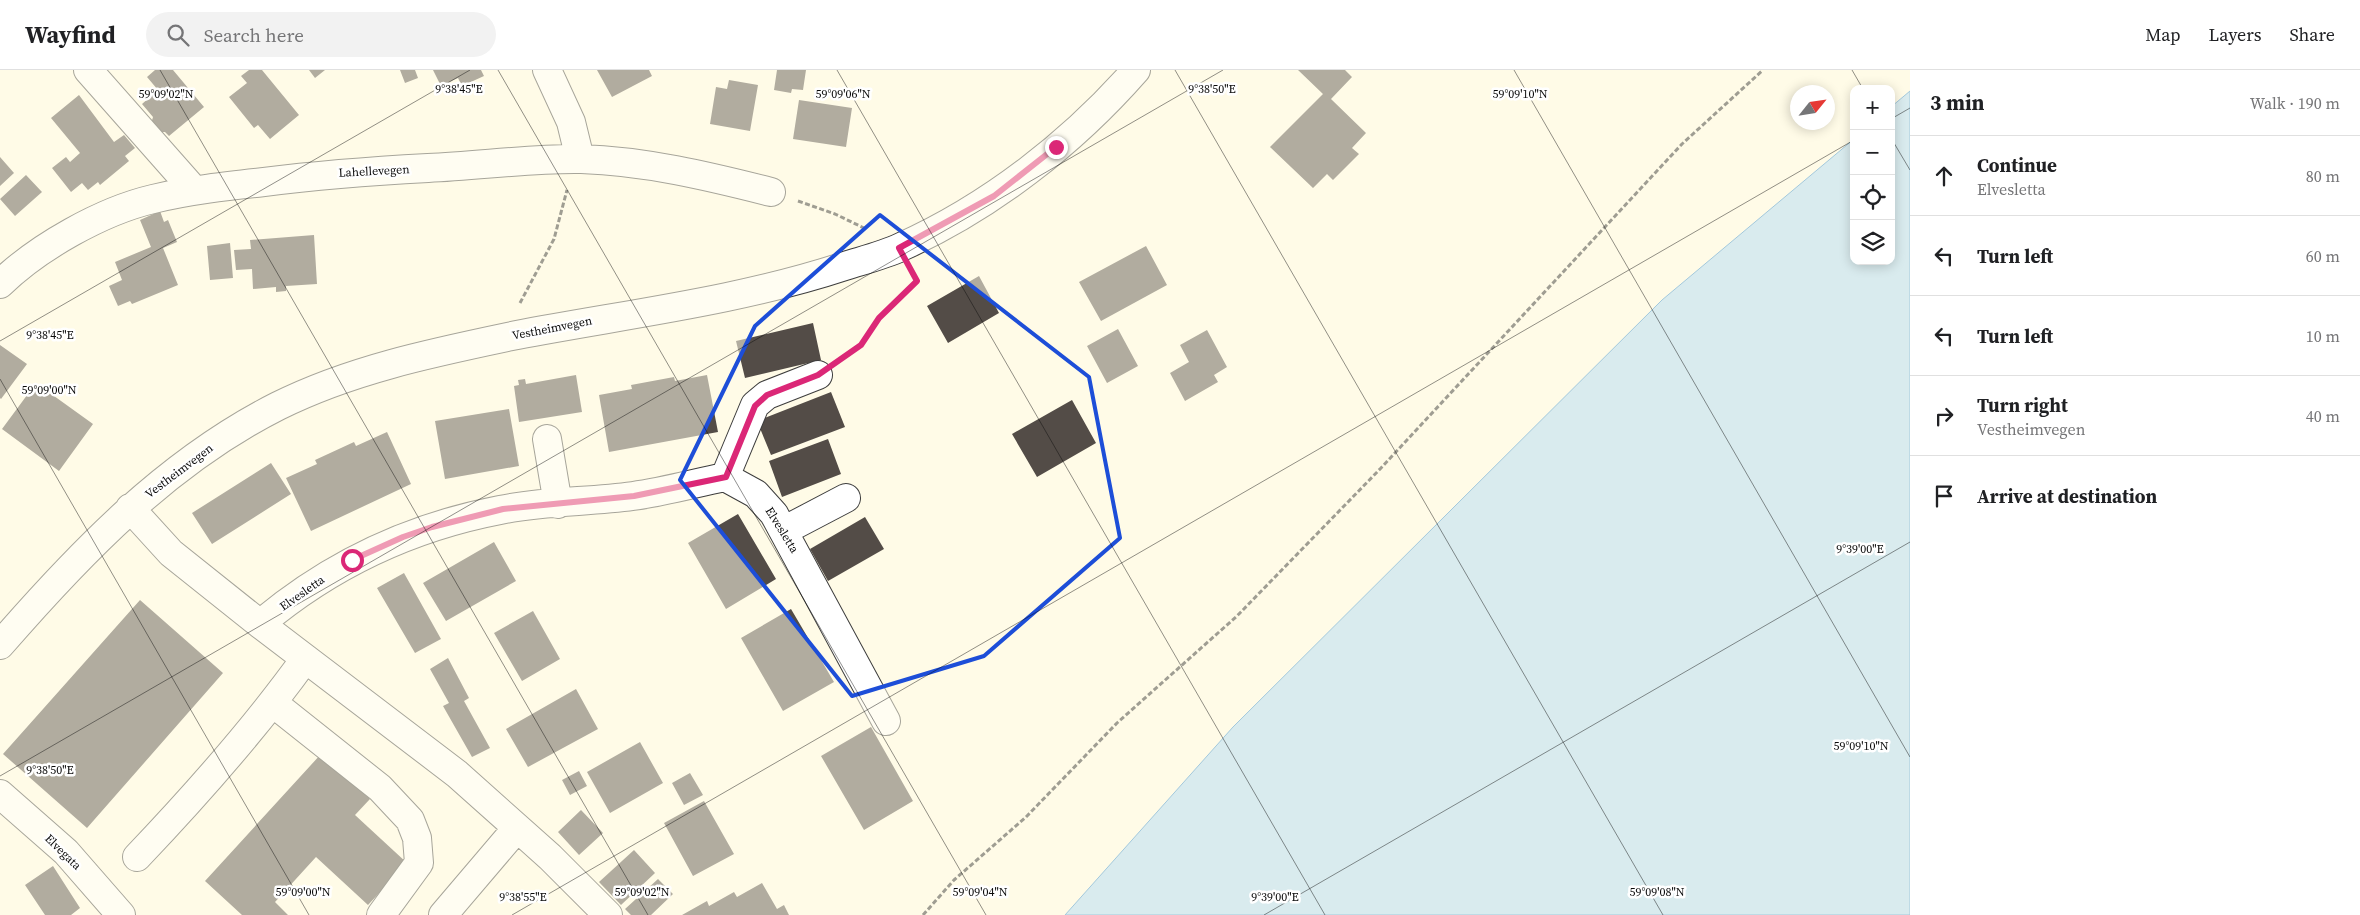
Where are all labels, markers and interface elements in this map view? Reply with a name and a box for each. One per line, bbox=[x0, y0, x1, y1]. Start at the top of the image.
search box bbox=[146, 12, 496, 57]
text: Wayfind bbox=[25, 18, 116, 51]
icon: search bbox=[164, 21, 192, 49]
text: Search here bbox=[204, 22, 304, 48]
text: Map bbox=[2145, 22, 2180, 47]
text: Layers bbox=[2208, 22, 2261, 47]
text: Share bbox=[2289, 22, 2335, 47]
text: 9°38'45"E bbox=[435, 81, 483, 97]
text: 9°38'50"E bbox=[1188, 81, 1236, 97]
north arrow bbox=[1790, 85, 1835, 130]
map controls bbox=[1850, 85, 1895, 265]
button: + bbox=[1850, 85, 1895, 130]
text: 59°09'02"N bbox=[138, 86, 194, 102]
text: 59°09'06"N bbox=[815, 86, 871, 102]
text: 59°09'10"N bbox=[1492, 86, 1548, 102]
text: 3 min bbox=[1930, 88, 1985, 117]
text: Walk · 190 m bbox=[2250, 92, 2340, 114]
button: − bbox=[1850, 130, 1895, 175]
route end bbox=[1045, 136, 1068, 159]
text: Continue bbox=[1977, 152, 2057, 178]
street label: Lahellevegen bbox=[338, 161, 410, 181]
icon: ahead bbox=[1930, 162, 1958, 190]
text: 80 m bbox=[2306, 165, 2340, 187]
button: locate bbox=[1850, 175, 1895, 220]
text: Elvesletta bbox=[1977, 178, 2046, 200]
button: layers bbox=[1850, 220, 1895, 265]
icon: left bbox=[1930, 242, 1958, 270]
text: Turn left bbox=[1977, 243, 2053, 269]
text: 60 m bbox=[2306, 245, 2340, 267]
street label: Vestheimvegen bbox=[511, 312, 593, 344]
icon: left bbox=[1930, 322, 1958, 350]
text: Turn left bbox=[1977, 323, 2053, 349]
text: 10 m bbox=[2306, 325, 2340, 347]
text: 9°38'45"E bbox=[26, 327, 74, 343]
text: 59°09'00"N bbox=[21, 382, 77, 398]
text: Turn right bbox=[1977, 392, 2068, 418]
icon: right bbox=[1930, 402, 1958, 430]
text: 40 m bbox=[2306, 405, 2340, 427]
text: Vestheimvegen bbox=[1977, 418, 2085, 440]
street label: Vestheimvegen bbox=[142, 440, 216, 502]
icon: arrive bbox=[1930, 482, 1958, 510]
text: Arrive at destination bbox=[1977, 483, 2157, 509]
street label: Elvesletta bbox=[762, 504, 803, 557]
text: 9°39'00"E bbox=[1836, 541, 1884, 557]
route start bbox=[341, 549, 364, 572]
street label: Elvesletta bbox=[276, 571, 328, 614]
text: 59°09'10"N bbox=[1833, 738, 1889, 754]
text: 9°38'50"E bbox=[26, 762, 74, 778]
street label: Elvegata bbox=[41, 831, 85, 874]
text: 59°09'00"N bbox=[275, 884, 331, 900]
text: 59°09'02"N bbox=[614, 884, 670, 900]
text: 59°09'04"N bbox=[952, 884, 1008, 900]
text: 59°09'08"N bbox=[1629, 884, 1685, 900]
text: 9°38'55"E bbox=[499, 889, 547, 905]
text: 9°39'00"E bbox=[1251, 889, 1299, 905]

